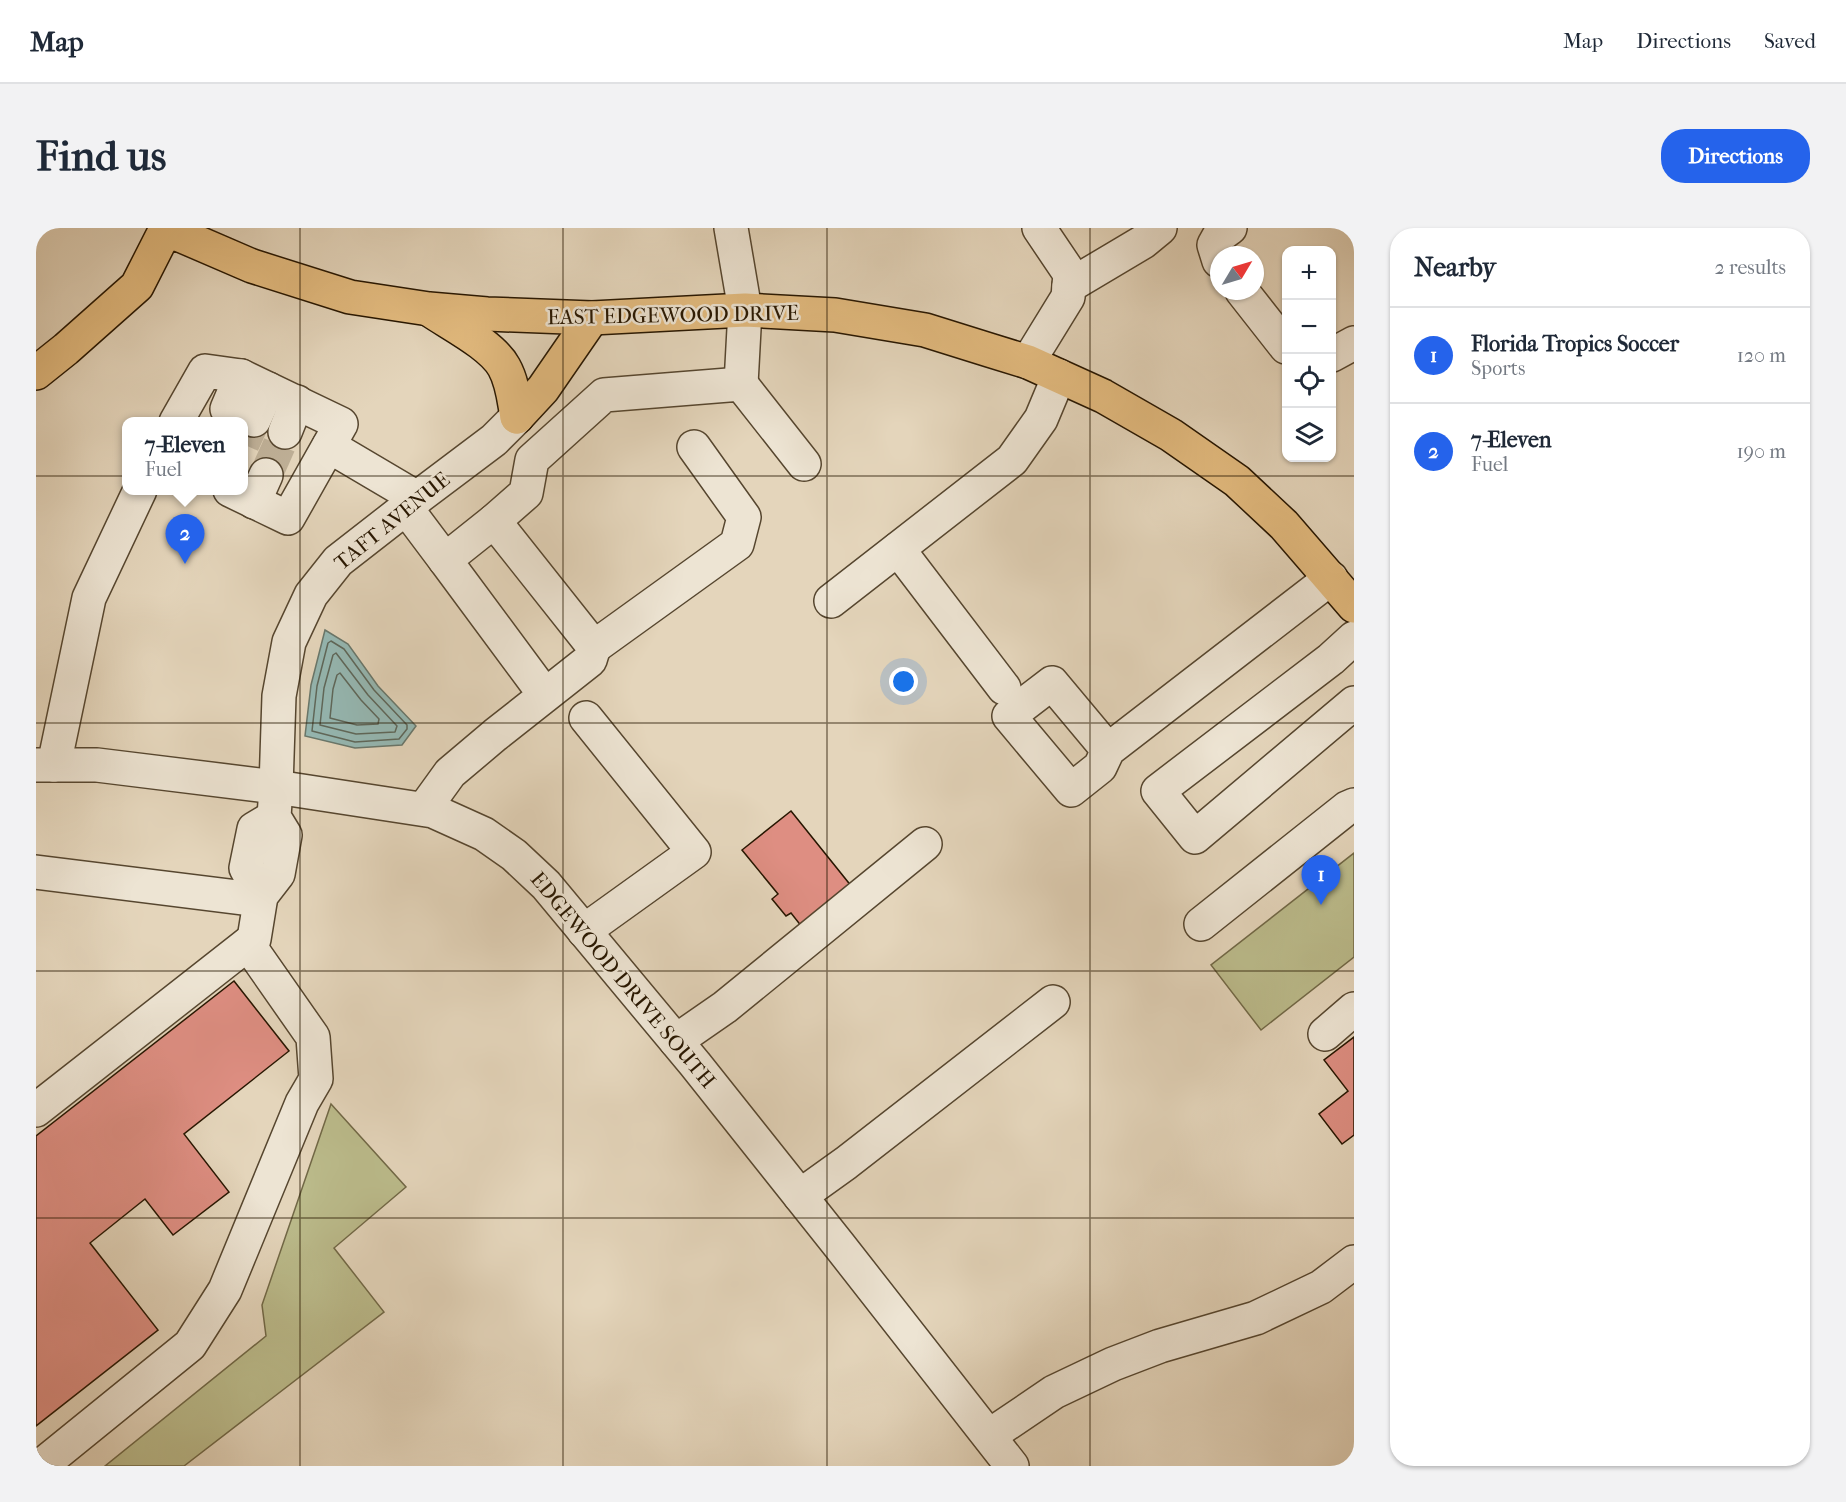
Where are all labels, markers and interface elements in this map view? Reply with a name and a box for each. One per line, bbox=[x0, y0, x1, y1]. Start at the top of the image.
text: Map bbox=[30, 25, 84, 58]
text: Map bbox=[1563, 29, 1603, 53]
text: Directions bbox=[1636, 29, 1731, 53]
text: Saved bbox=[1764, 29, 1816, 53]
button: Directions bbox=[1661, 129, 1810, 183]
text: Find us bbox=[36, 132, 166, 181]
north arrow bbox=[1210, 246, 1264, 300]
map controls bbox=[1282, 246, 1336, 462]
button: + bbox=[1282, 246, 1336, 300]
text: Nearby bbox=[1414, 252, 1496, 283]
text: 2 results bbox=[1715, 256, 1786, 279]
button: − bbox=[1282, 300, 1336, 354]
street label: EAST EDGEWOOD DRIVE bbox=[547, 301, 799, 329]
text: Florida Tropics Soccer bbox=[1471, 331, 1679, 357]
text: 1 bbox=[1430, 344, 1437, 367]
text: 120 m bbox=[1737, 344, 1786, 367]
button: locate bbox=[1282, 354, 1336, 408]
text: Sports bbox=[1471, 357, 1525, 380]
button: layers bbox=[1282, 408, 1336, 462]
popup bbox=[122, 417, 248, 495]
text: 7-Eleven bbox=[1471, 427, 1552, 453]
text: 7-Eleven bbox=[145, 432, 225, 458]
text: 2 bbox=[1428, 440, 1439, 463]
text: 190 m bbox=[1736, 440, 1786, 463]
text: Fuel bbox=[1471, 453, 1508, 476]
text: Fuel bbox=[145, 458, 182, 481]
street label: TAFT AVENUE bbox=[330, 467, 455, 575]
pin: 2 bbox=[166, 514, 204, 564]
your location bbox=[889, 667, 918, 696]
pin: 1 bbox=[1302, 856, 1340, 905]
street label: EDGEWOOD DRIVE SOUTH bbox=[526, 867, 721, 1093]

